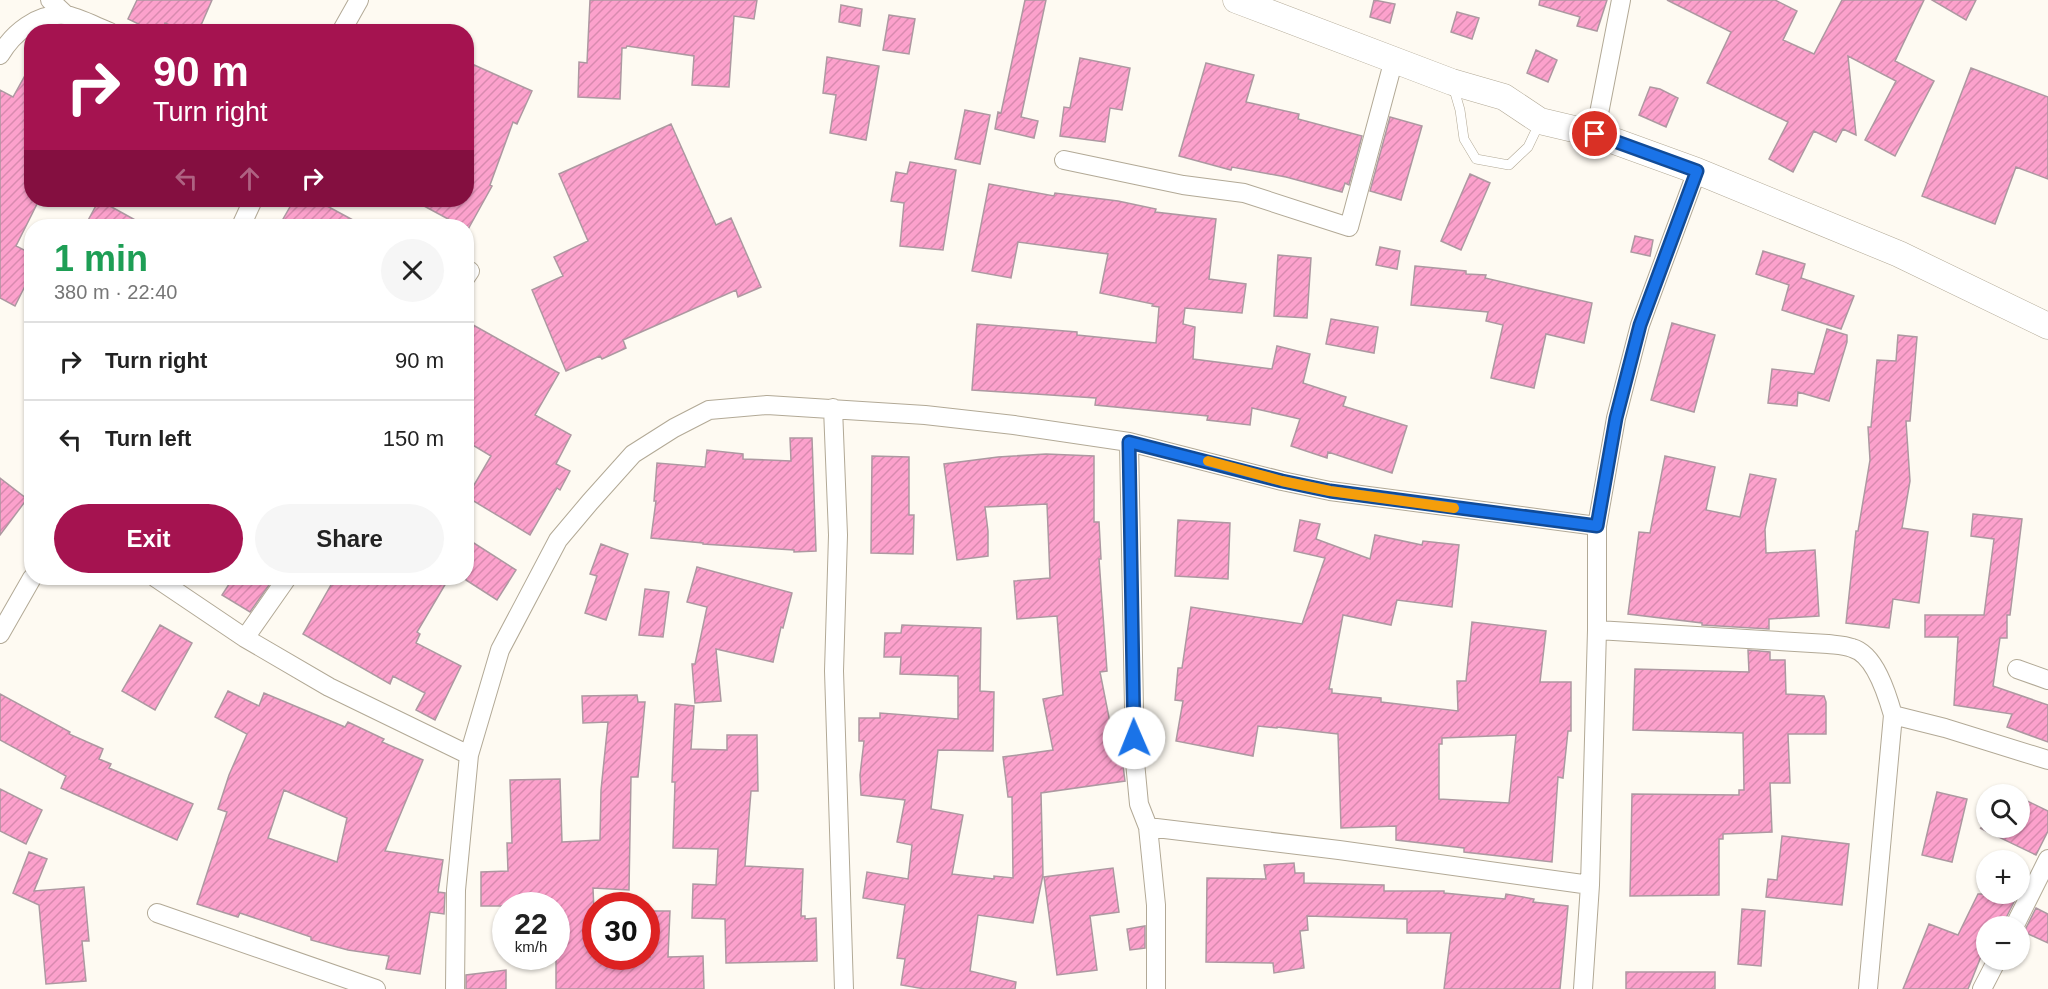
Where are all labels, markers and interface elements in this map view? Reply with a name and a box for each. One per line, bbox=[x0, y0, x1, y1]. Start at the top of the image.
icon: right bbox=[54, 48, 132, 126]
text: 90 m bbox=[153, 48, 249, 95]
text: Turn right bbox=[153, 97, 268, 127]
pin bbox=[1569, 108, 1620, 159]
icon: arrive bbox=[1578, 117, 1611, 150]
icon: left bbox=[170, 162, 203, 195]
icon: ahead bbox=[233, 162, 266, 195]
icon: right bbox=[296, 162, 329, 195]
text: 1 min bbox=[54, 238, 148, 279]
button: close bbox=[381, 239, 444, 302]
text: 380 m · 22:40 bbox=[54, 281, 177, 303]
icon: right bbox=[54, 345, 87, 378]
text: Turn right bbox=[105, 348, 207, 373]
text: 90 m bbox=[395, 348, 444, 373]
icon: left bbox=[54, 423, 87, 456]
text: Turn left bbox=[105, 426, 191, 451]
text: 150 m bbox=[383, 426, 444, 451]
button: Exit bbox=[54, 504, 243, 573]
button: Share bbox=[255, 504, 444, 573]
position arrow bbox=[1102, 706, 1166, 770]
map controls bbox=[1976, 784, 2030, 970]
button: search bbox=[1976, 784, 2030, 838]
button: + bbox=[1976, 850, 2030, 904]
speed limit sign: 30 bbox=[582, 892, 660, 970]
text: 22 bbox=[514, 907, 548, 940]
button: − bbox=[1976, 916, 2030, 970]
text: km/h bbox=[515, 938, 547, 955]

